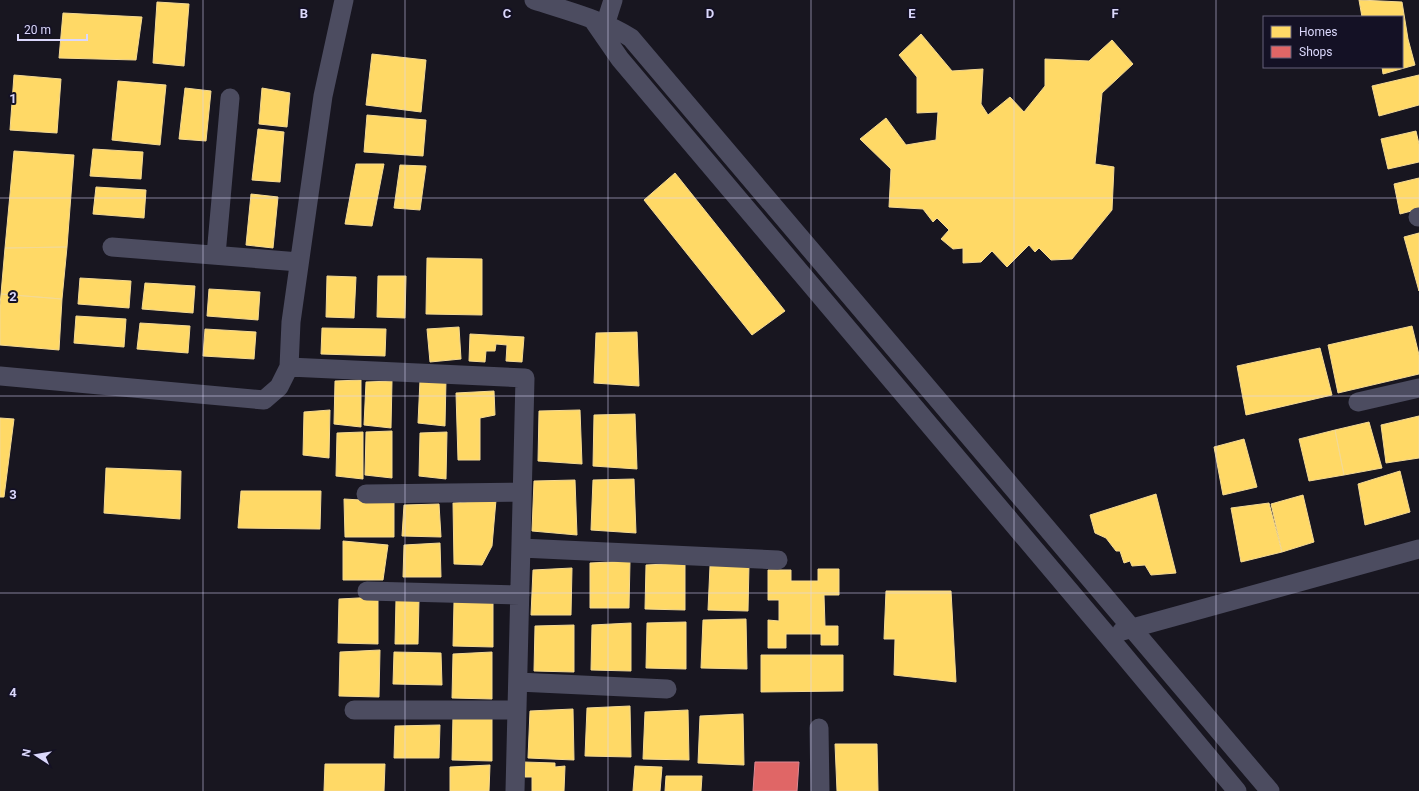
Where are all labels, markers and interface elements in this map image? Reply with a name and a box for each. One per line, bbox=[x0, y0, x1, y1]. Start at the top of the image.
text: B bbox=[300, 6, 308, 21]
text: C bbox=[503, 6, 512, 21]
text: D bbox=[706, 6, 714, 21]
text: E bbox=[908, 6, 916, 21]
text: F bbox=[1111, 6, 1119, 21]
scale bar bbox=[18, 16, 87, 42]
legend bbox=[1263, 16, 1403, 68]
text: 20 m bbox=[24, 23, 51, 37]
text: Homes bbox=[1299, 25, 1337, 39]
text: Shops bbox=[1299, 45, 1333, 59]
text: 1 bbox=[9, 91, 17, 106]
text: 2 bbox=[9, 289, 17, 304]
text: 3 bbox=[9, 487, 17, 502]
text: 4 bbox=[9, 685, 17, 700]
north arrow bbox=[16, 735, 56, 775]
text: N bbox=[20, 748, 34, 758]

